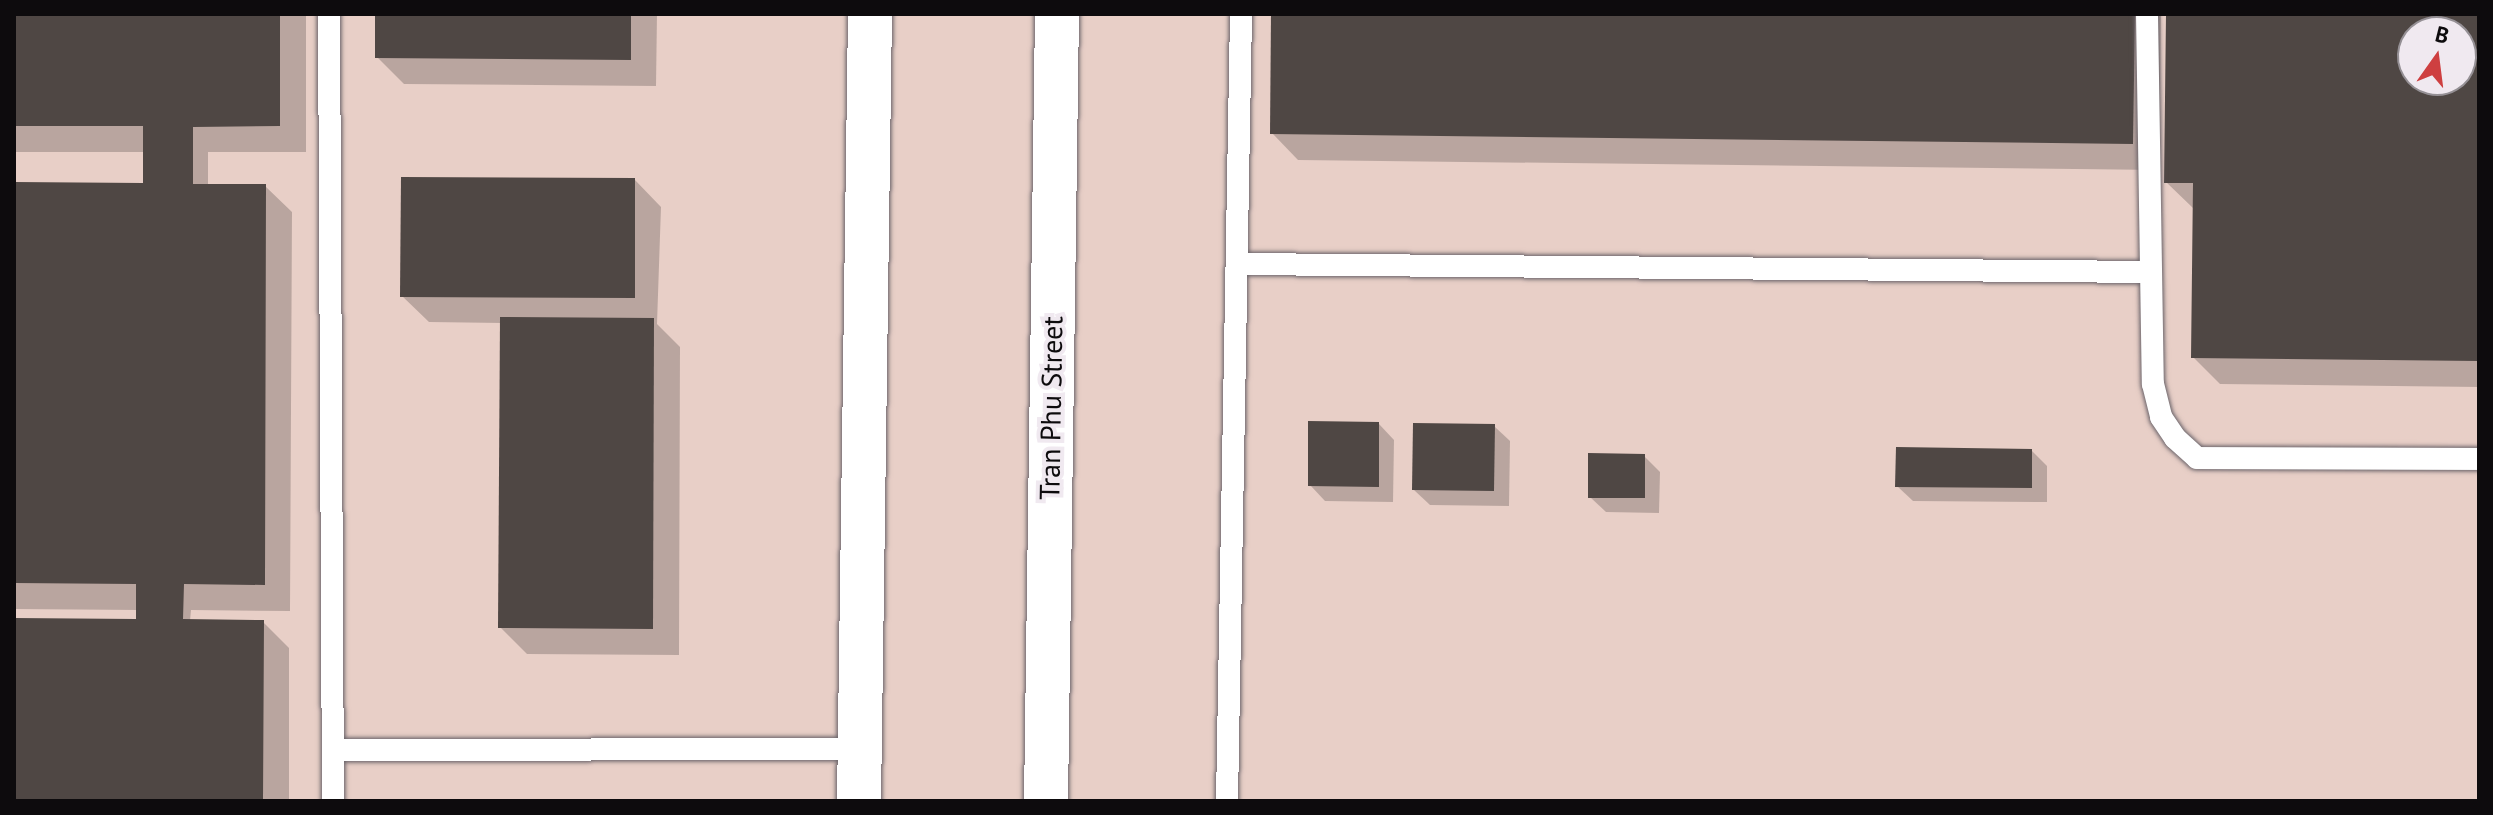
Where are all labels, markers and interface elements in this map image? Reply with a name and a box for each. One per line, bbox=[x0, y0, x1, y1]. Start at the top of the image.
north arrow bbox=[2397, 16, 2477, 96]
text: B bbox=[2433, 19, 2452, 50]
street label: Tran Phu Street bbox=[1033, 316, 1069, 500]

